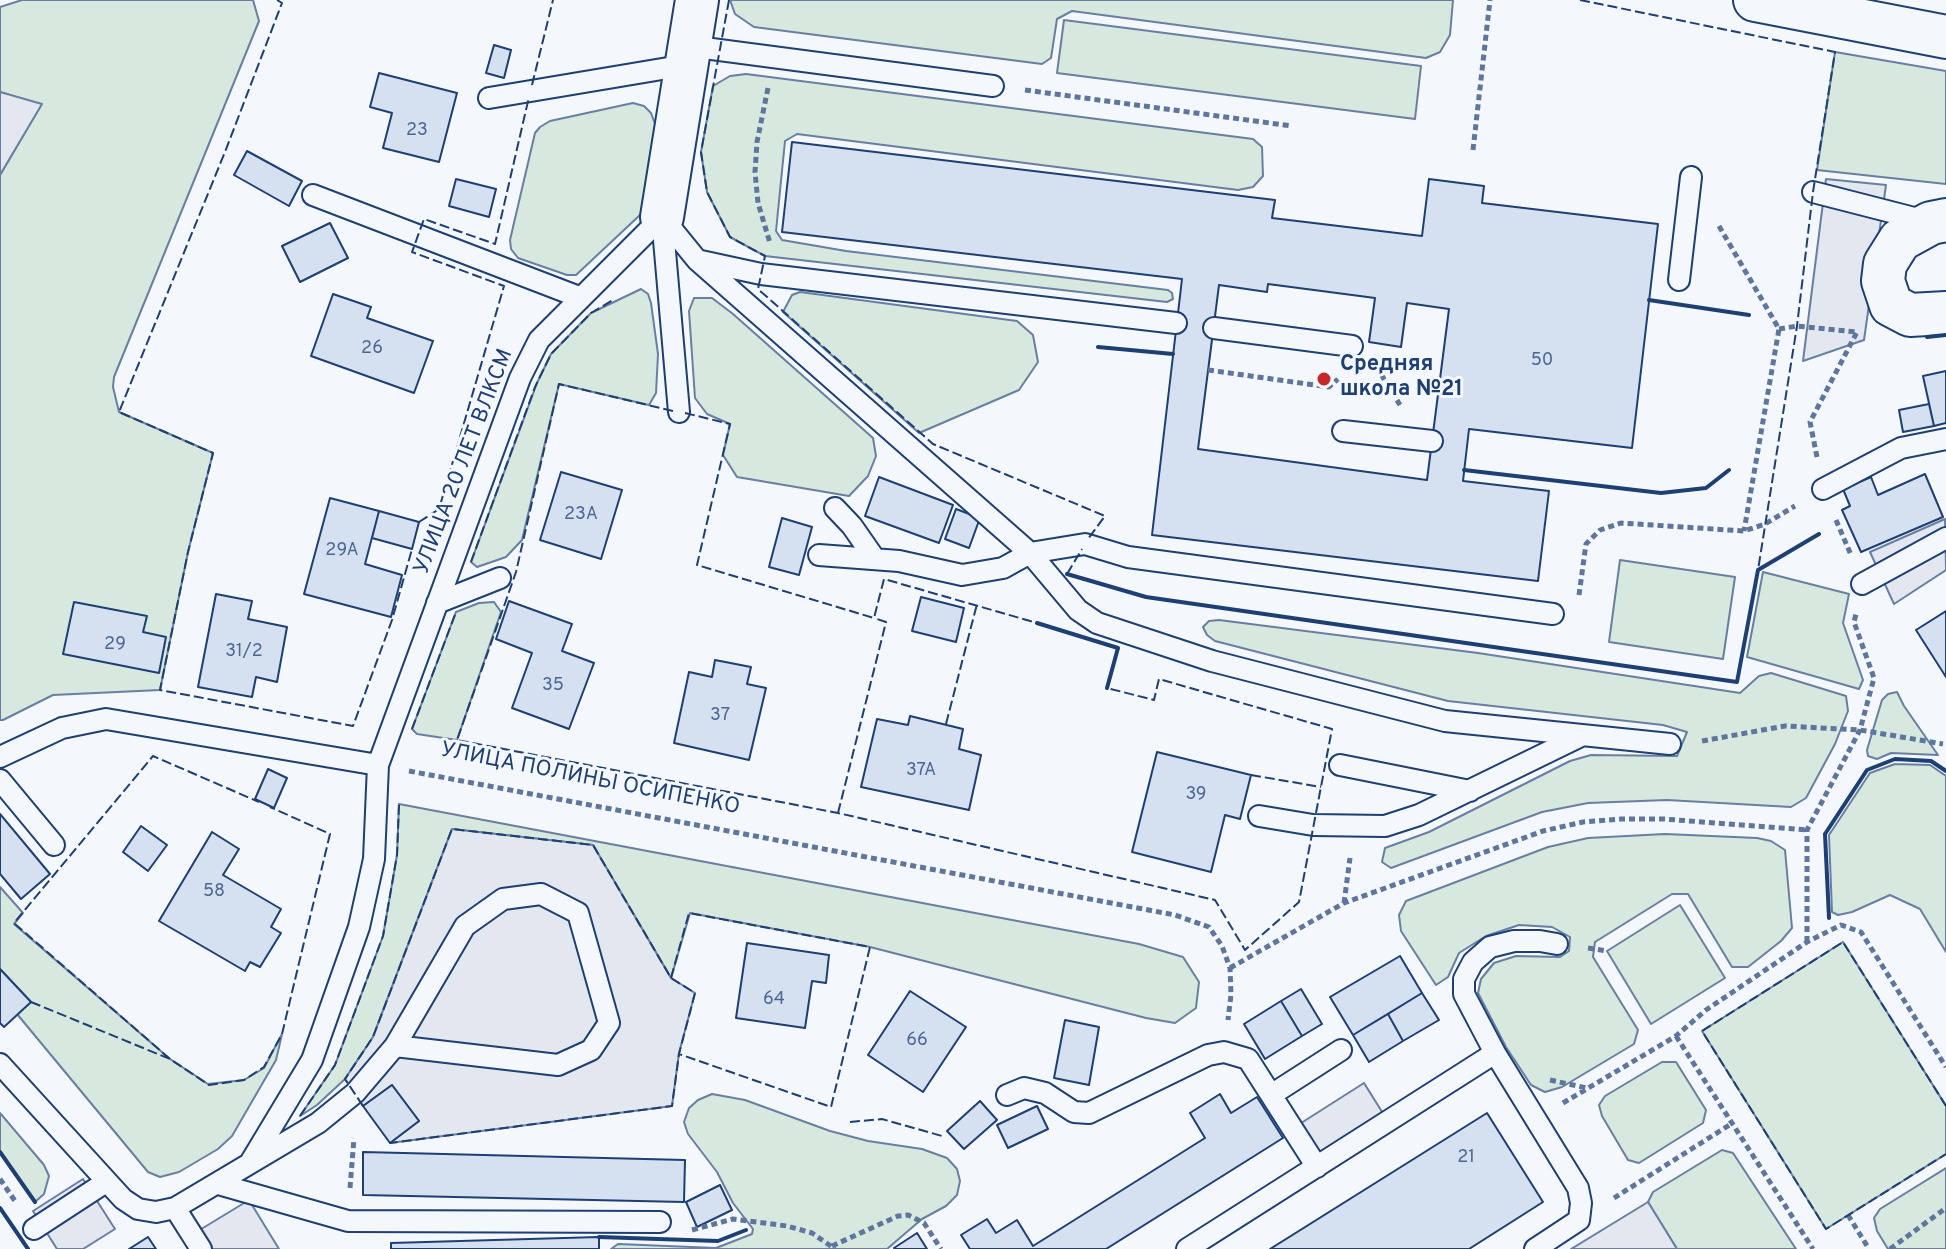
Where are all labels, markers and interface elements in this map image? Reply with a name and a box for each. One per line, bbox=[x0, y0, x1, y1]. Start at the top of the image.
house number: 23 bbox=[406, 120, 428, 142]
house number: 26 bbox=[361, 338, 383, 360]
street label: УЛИЦА 20 ЛЕТ ВЛКСМ bbox=[410, 346, 520, 578]
house number: 50 bbox=[1531, 350, 1553, 372]
place label: Средняя школа №21 bbox=[1340, 353, 1463, 404]
marker: Средняя школа №21 bbox=[1315, 370, 1333, 388]
house number: 23А bbox=[564, 504, 598, 526]
house number: 29А bbox=[325, 540, 359, 562]
house number: 29 bbox=[104, 634, 126, 656]
house number: 31/2 bbox=[225, 641, 263, 663]
house number: 35 bbox=[542, 675, 564, 697]
house number: 37 bbox=[710, 705, 730, 727]
street label: УЛИЦА ПОЛИНЫ ОСИПЕНКО bbox=[438, 738, 742, 822]
house number: 37А bbox=[906, 760, 936, 782]
house number: 39 bbox=[1185, 784, 1207, 806]
house number: 58 bbox=[203, 881, 225, 903]
house number: 64 bbox=[763, 989, 785, 1011]
house number: 66 bbox=[906, 1030, 928, 1052]
house number: 21 bbox=[1457, 1147, 1475, 1169]

